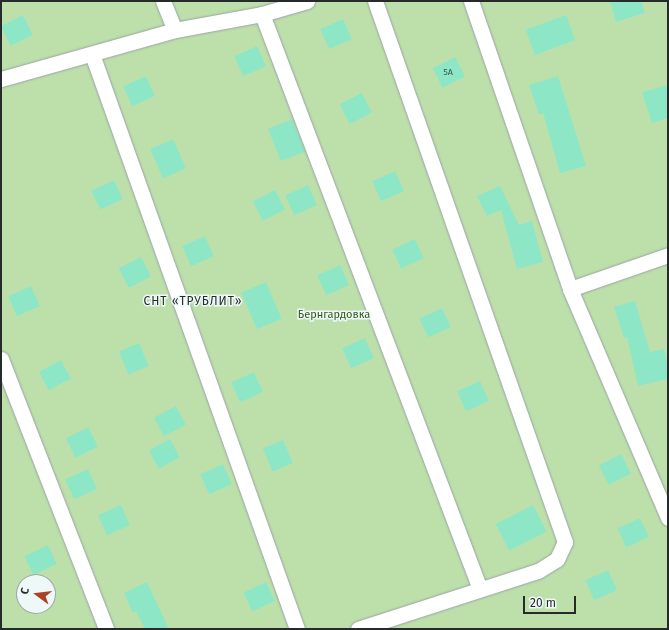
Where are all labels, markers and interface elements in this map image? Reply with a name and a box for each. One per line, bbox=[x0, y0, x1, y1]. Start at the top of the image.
house number: 5А bbox=[443, 67, 453, 77]
district label: СНТ «ТРУБЛИТ» bbox=[143, 295, 243, 309]
park label: Бернгардовка bbox=[298, 308, 370, 322]
north arrow bbox=[16, 574, 56, 614]
text: С bbox=[18, 586, 32, 596]
scale bar bbox=[525, 588, 578, 614]
text: 20 m bbox=[530, 596, 556, 610]

